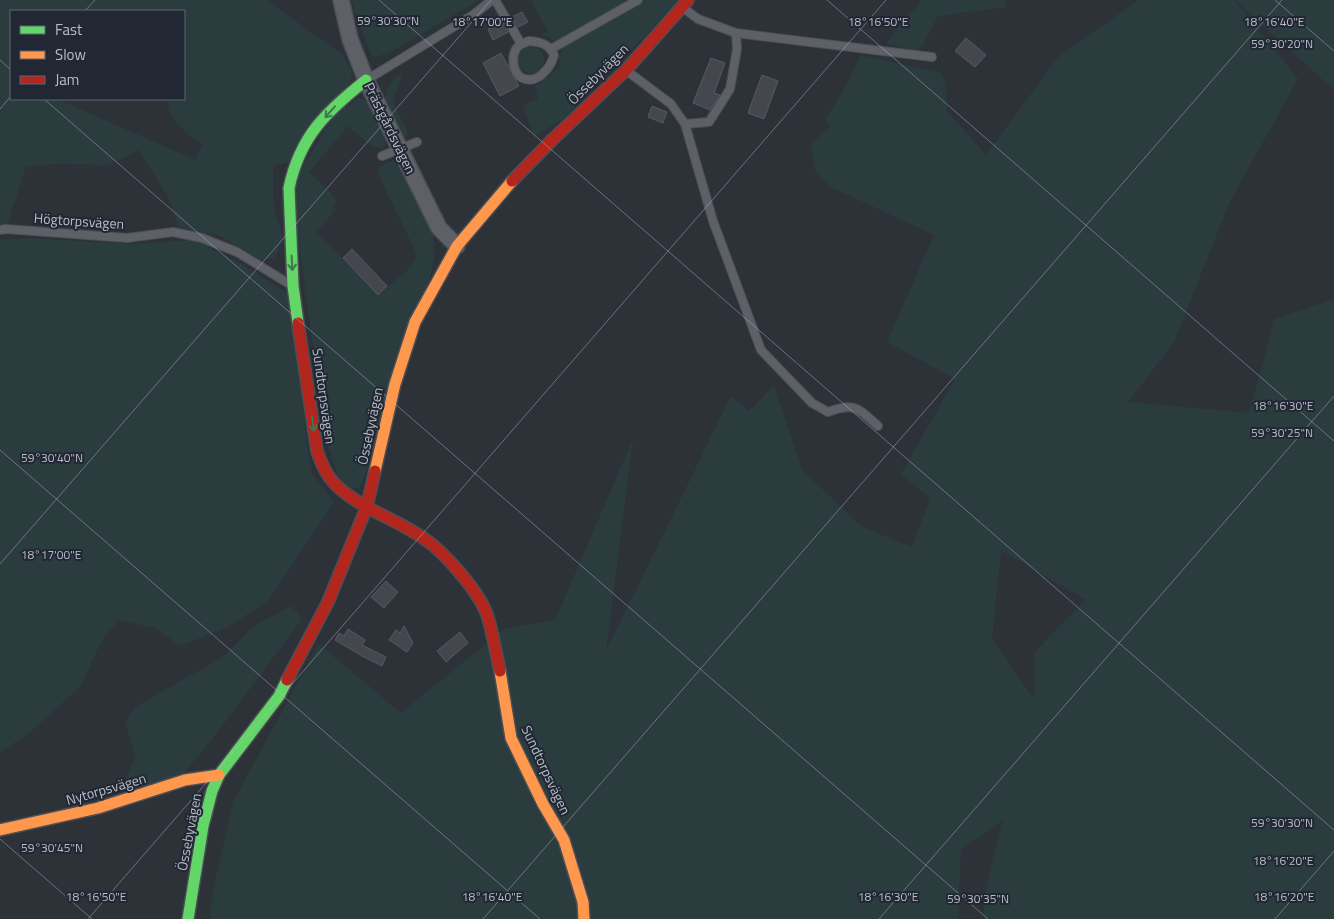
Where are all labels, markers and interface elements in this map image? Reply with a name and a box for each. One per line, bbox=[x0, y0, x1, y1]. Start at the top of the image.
legend bbox=[10, 10, 185, 100]
text: 59°30'30"N bbox=[357, 11, 419, 30]
text: 18°17'00"E bbox=[452, 12, 513, 31]
text: 18°16'50"E bbox=[848, 12, 909, 31]
text: 18°16'40"E bbox=[1244, 12, 1305, 31]
text: Fast bbox=[55, 18, 83, 41]
text: 59°30'20"N bbox=[1251, 34, 1313, 53]
street label: Össebyvägen bbox=[562, 38, 633, 109]
text: Slow bbox=[55, 43, 86, 66]
text: Jam bbox=[55, 68, 79, 91]
street label: Prästgårdsvägen bbox=[359, 78, 422, 177]
one-way arrow bbox=[324, 105, 335, 118]
street label: Högtorpsvägen bbox=[33, 207, 125, 234]
one-way arrow bbox=[287, 254, 296, 270]
street label: Sundtorpsvägen bbox=[307, 347, 342, 445]
street label: Össebyvägen bbox=[351, 385, 388, 467]
text: 18°16'30"E bbox=[1253, 396, 1314, 415]
one-way arrow bbox=[308, 415, 318, 431]
text: 59°30'25"N bbox=[1251, 423, 1313, 442]
text: 59°30'40"N bbox=[21, 448, 83, 467]
text: 18°17'00"E bbox=[21, 545, 82, 564]
street label: Sundtorpsvägen bbox=[517, 722, 576, 818]
street label: Nytorpsvägen bbox=[63, 767, 148, 810]
street label: Össebyvägen bbox=[171, 791, 206, 873]
text: 59°30'30"N bbox=[1251, 813, 1313, 832]
text: 59°30'45"N bbox=[21, 838, 83, 857]
text: 18°16'20"E bbox=[1253, 851, 1314, 870]
text: 18°16'50"E bbox=[66, 887, 127, 906]
text: 18°16'40"E bbox=[462, 887, 523, 906]
text: 18°16'30"E bbox=[858, 887, 919, 906]
text: 18°16'20"E bbox=[1254, 887, 1315, 906]
text: 59°30'35"N bbox=[947, 889, 1009, 908]

